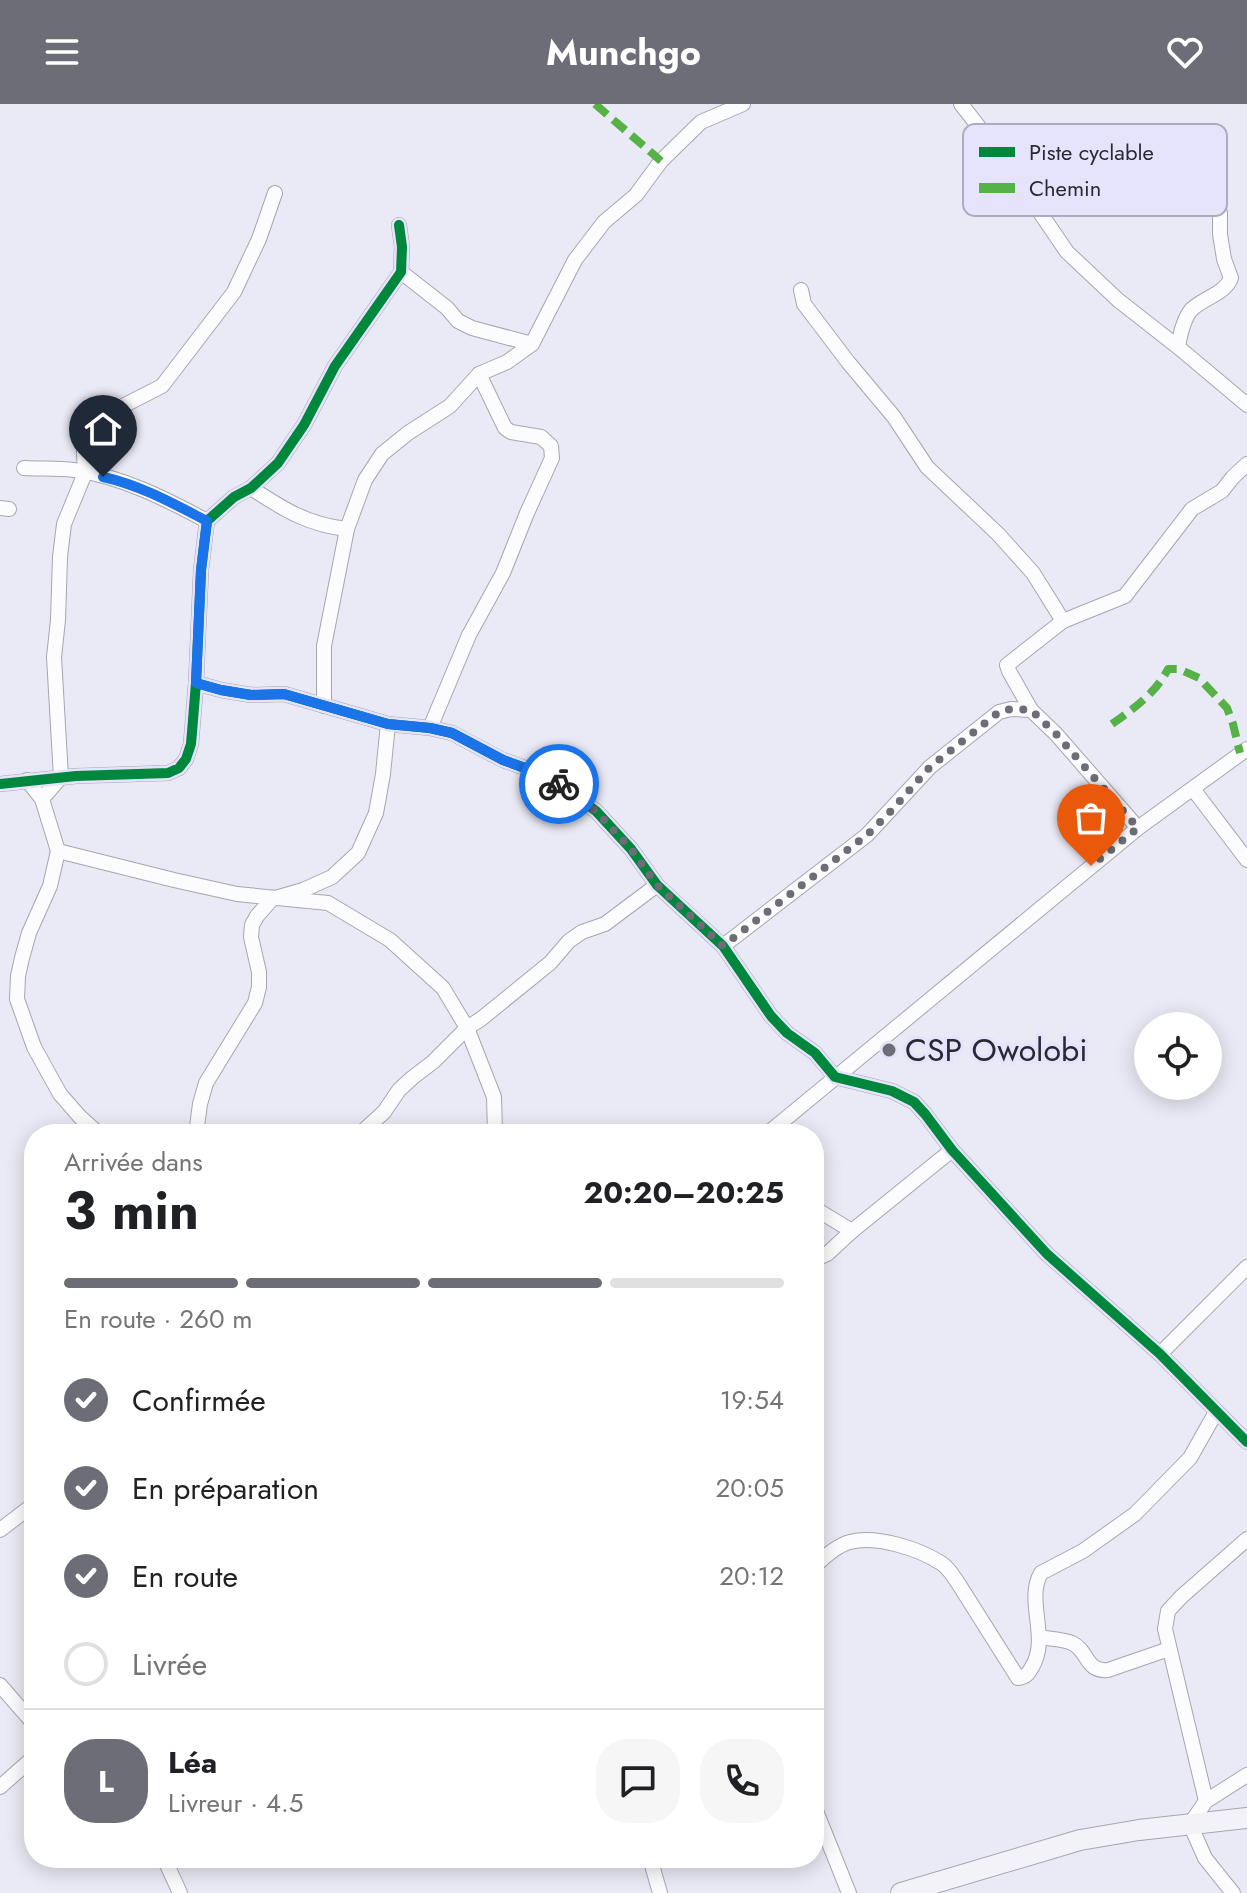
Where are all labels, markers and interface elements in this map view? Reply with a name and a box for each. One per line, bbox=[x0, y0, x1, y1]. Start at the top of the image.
text: Munchgo bbox=[546, 26, 701, 78]
icon: menu bbox=[40, 30, 84, 74]
icon: heart bbox=[1163, 30, 1207, 74]
legend bbox=[963, 124, 1227, 216]
text: Piste cyclable bbox=[1029, 136, 1154, 168]
text: Chemin bbox=[1029, 172, 1101, 204]
pin bbox=[69, 395, 137, 477]
icon: home bbox=[81, 407, 125, 451]
courier bbox=[519, 744, 599, 824]
icon: bike bbox=[537, 762, 581, 806]
pin bbox=[1057, 784, 1125, 866]
icon: bag bbox=[1069, 796, 1113, 840]
map controls bbox=[1134, 1012, 1222, 1100]
button: locate bbox=[1134, 1012, 1222, 1100]
place label: CSP Owolobi bbox=[905, 1027, 1088, 1073]
marker: CSP Owolobi bbox=[880, 1041, 898, 1059]
text: Arrivée dans bbox=[64, 1143, 203, 1181]
text: 20:20–20:25 bbox=[584, 1171, 784, 1214]
text: 3 min bbox=[64, 1173, 199, 1249]
text: En route · 260 m bbox=[64, 1300, 253, 1338]
icon: check bbox=[64, 1378, 108, 1422]
text: Confirmée bbox=[132, 1379, 266, 1422]
text: 19:54 bbox=[720, 1381, 784, 1419]
icon: check bbox=[64, 1466, 108, 1510]
text: En préparation bbox=[132, 1467, 319, 1510]
text: 20:05 bbox=[716, 1469, 784, 1507]
icon: check bbox=[64, 1554, 108, 1598]
text: En route bbox=[132, 1555, 238, 1598]
text: 20:12 bbox=[719, 1557, 784, 1595]
text: Livrée bbox=[132, 1643, 207, 1686]
button: chat bbox=[596, 1739, 680, 1823]
button: phone bbox=[700, 1739, 784, 1823]
text: Léa bbox=[168, 1741, 217, 1784]
text: L bbox=[98, 1760, 114, 1803]
text: Livreur · 4.5 bbox=[168, 1784, 303, 1822]

